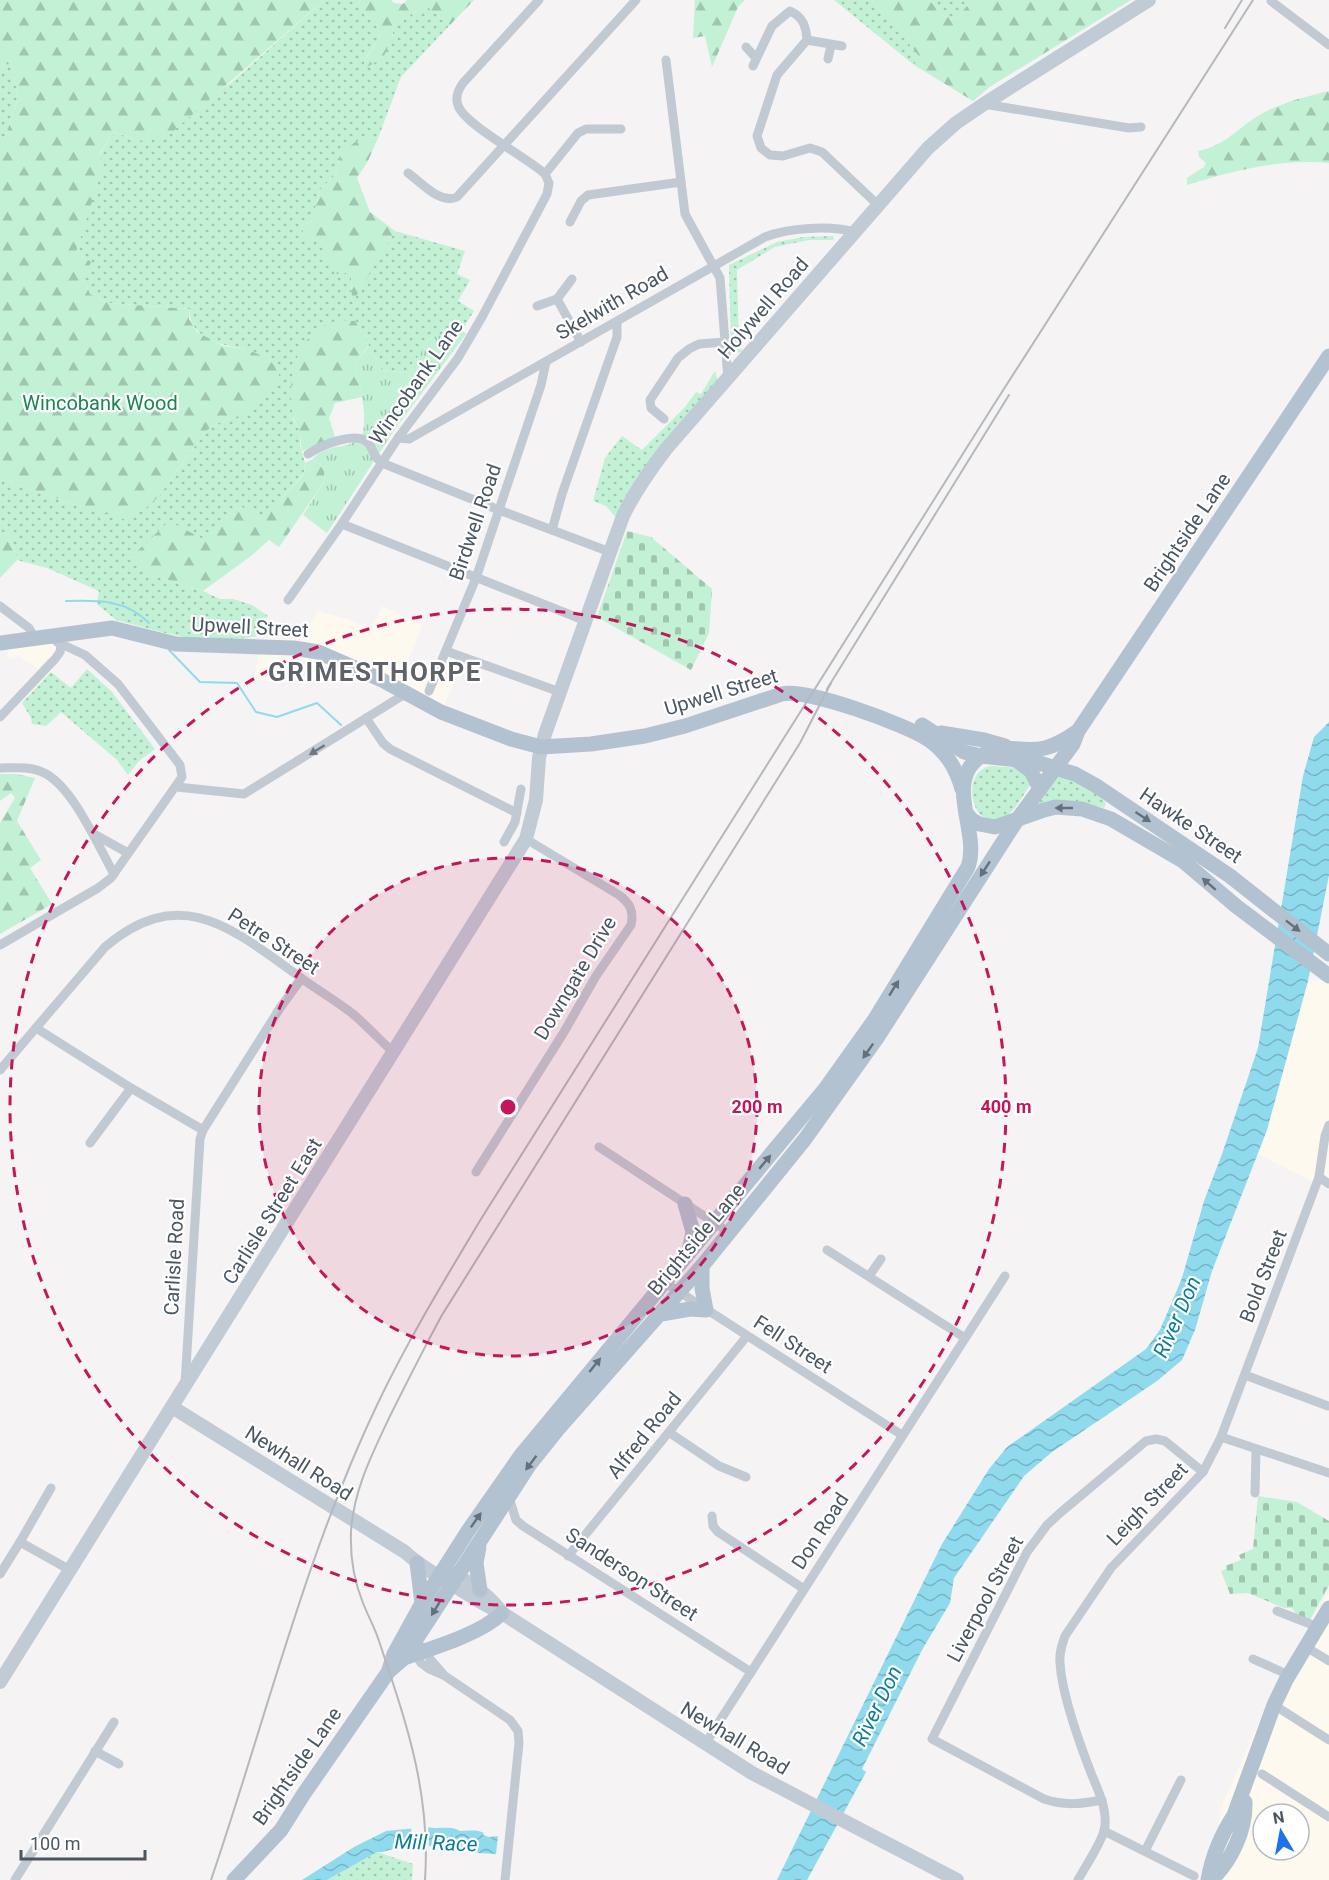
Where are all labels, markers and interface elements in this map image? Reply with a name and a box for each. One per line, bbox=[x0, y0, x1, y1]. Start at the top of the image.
street label: Holywell Road bbox=[713, 252, 813, 364]
street label: Skelwith Road bbox=[552, 261, 672, 345]
street label: Wincobank Lane bbox=[364, 315, 468, 449]
park label: Wincobank Wood bbox=[22, 391, 178, 415]
street label: Birdwell Road bbox=[444, 461, 506, 583]
street label: Brightside Lane bbox=[1138, 468, 1236, 596]
street label: Upwell Street bbox=[191, 612, 309, 642]
district label: GRIMESTHORPE bbox=[268, 657, 482, 687]
street label: Upwell Street bbox=[661, 663, 781, 721]
one-way arrow bbox=[309, 744, 325, 755]
street label: Hawke Street bbox=[1135, 782, 1247, 868]
one-way arrow bbox=[1054, 803, 1073, 813]
one-way arrow bbox=[1135, 811, 1151, 822]
one-way arrow bbox=[979, 861, 990, 877]
one-way arrow bbox=[1202, 877, 1217, 891]
street label: Petre Street bbox=[224, 902, 324, 980]
street label: Downgate Drive bbox=[529, 912, 621, 1044]
one-way arrow bbox=[1285, 919, 1301, 932]
one-way arrow bbox=[889, 980, 900, 996]
one-way arrow bbox=[863, 1043, 874, 1059]
text: 200 m bbox=[731, 1096, 783, 1117]
text: 400 m bbox=[980, 1096, 1032, 1117]
centre of rings bbox=[498, 1097, 518, 1117]
street label: Carlisle Street East bbox=[217, 1133, 327, 1289]
one-way arrow bbox=[759, 1154, 771, 1169]
street label: Brightside Lane bbox=[642, 1178, 750, 1300]
street label: Carlisle Road bbox=[159, 1198, 189, 1316]
street label: Bold Street bbox=[1234, 1226, 1292, 1326]
water label: River Don bbox=[1148, 1273, 1206, 1361]
street label: Fell Street bbox=[749, 1310, 837, 1378]
one-way arrow bbox=[588, 1358, 600, 1373]
street label: Alfred Road bbox=[602, 1387, 686, 1483]
street label: Newhall Road bbox=[241, 1420, 357, 1506]
one-way arrow bbox=[526, 1455, 538, 1470]
street label: Leigh Street bbox=[1101, 1457, 1193, 1551]
street label: Don Road bbox=[786, 1488, 854, 1574]
one-way arrow bbox=[470, 1512, 482, 1528]
street label: Sanderson Street bbox=[561, 1522, 703, 1626]
street label: Liverpool Street bbox=[942, 1532, 1028, 1666]
one-way arrow bbox=[431, 1600, 442, 1616]
water label: River Don bbox=[847, 1662, 907, 1750]
street label: Newhall Road bbox=[676, 1696, 794, 1780]
street label: Brightside Lane bbox=[248, 1702, 346, 1830]
north arrow bbox=[1251, 1802, 1311, 1862]
text: N bbox=[1271, 1807, 1286, 1828]
scale bar bbox=[21, 1823, 146, 1861]
water label: Mill Race bbox=[394, 1830, 478, 1856]
text: 100 m bbox=[30, 1833, 81, 1854]

